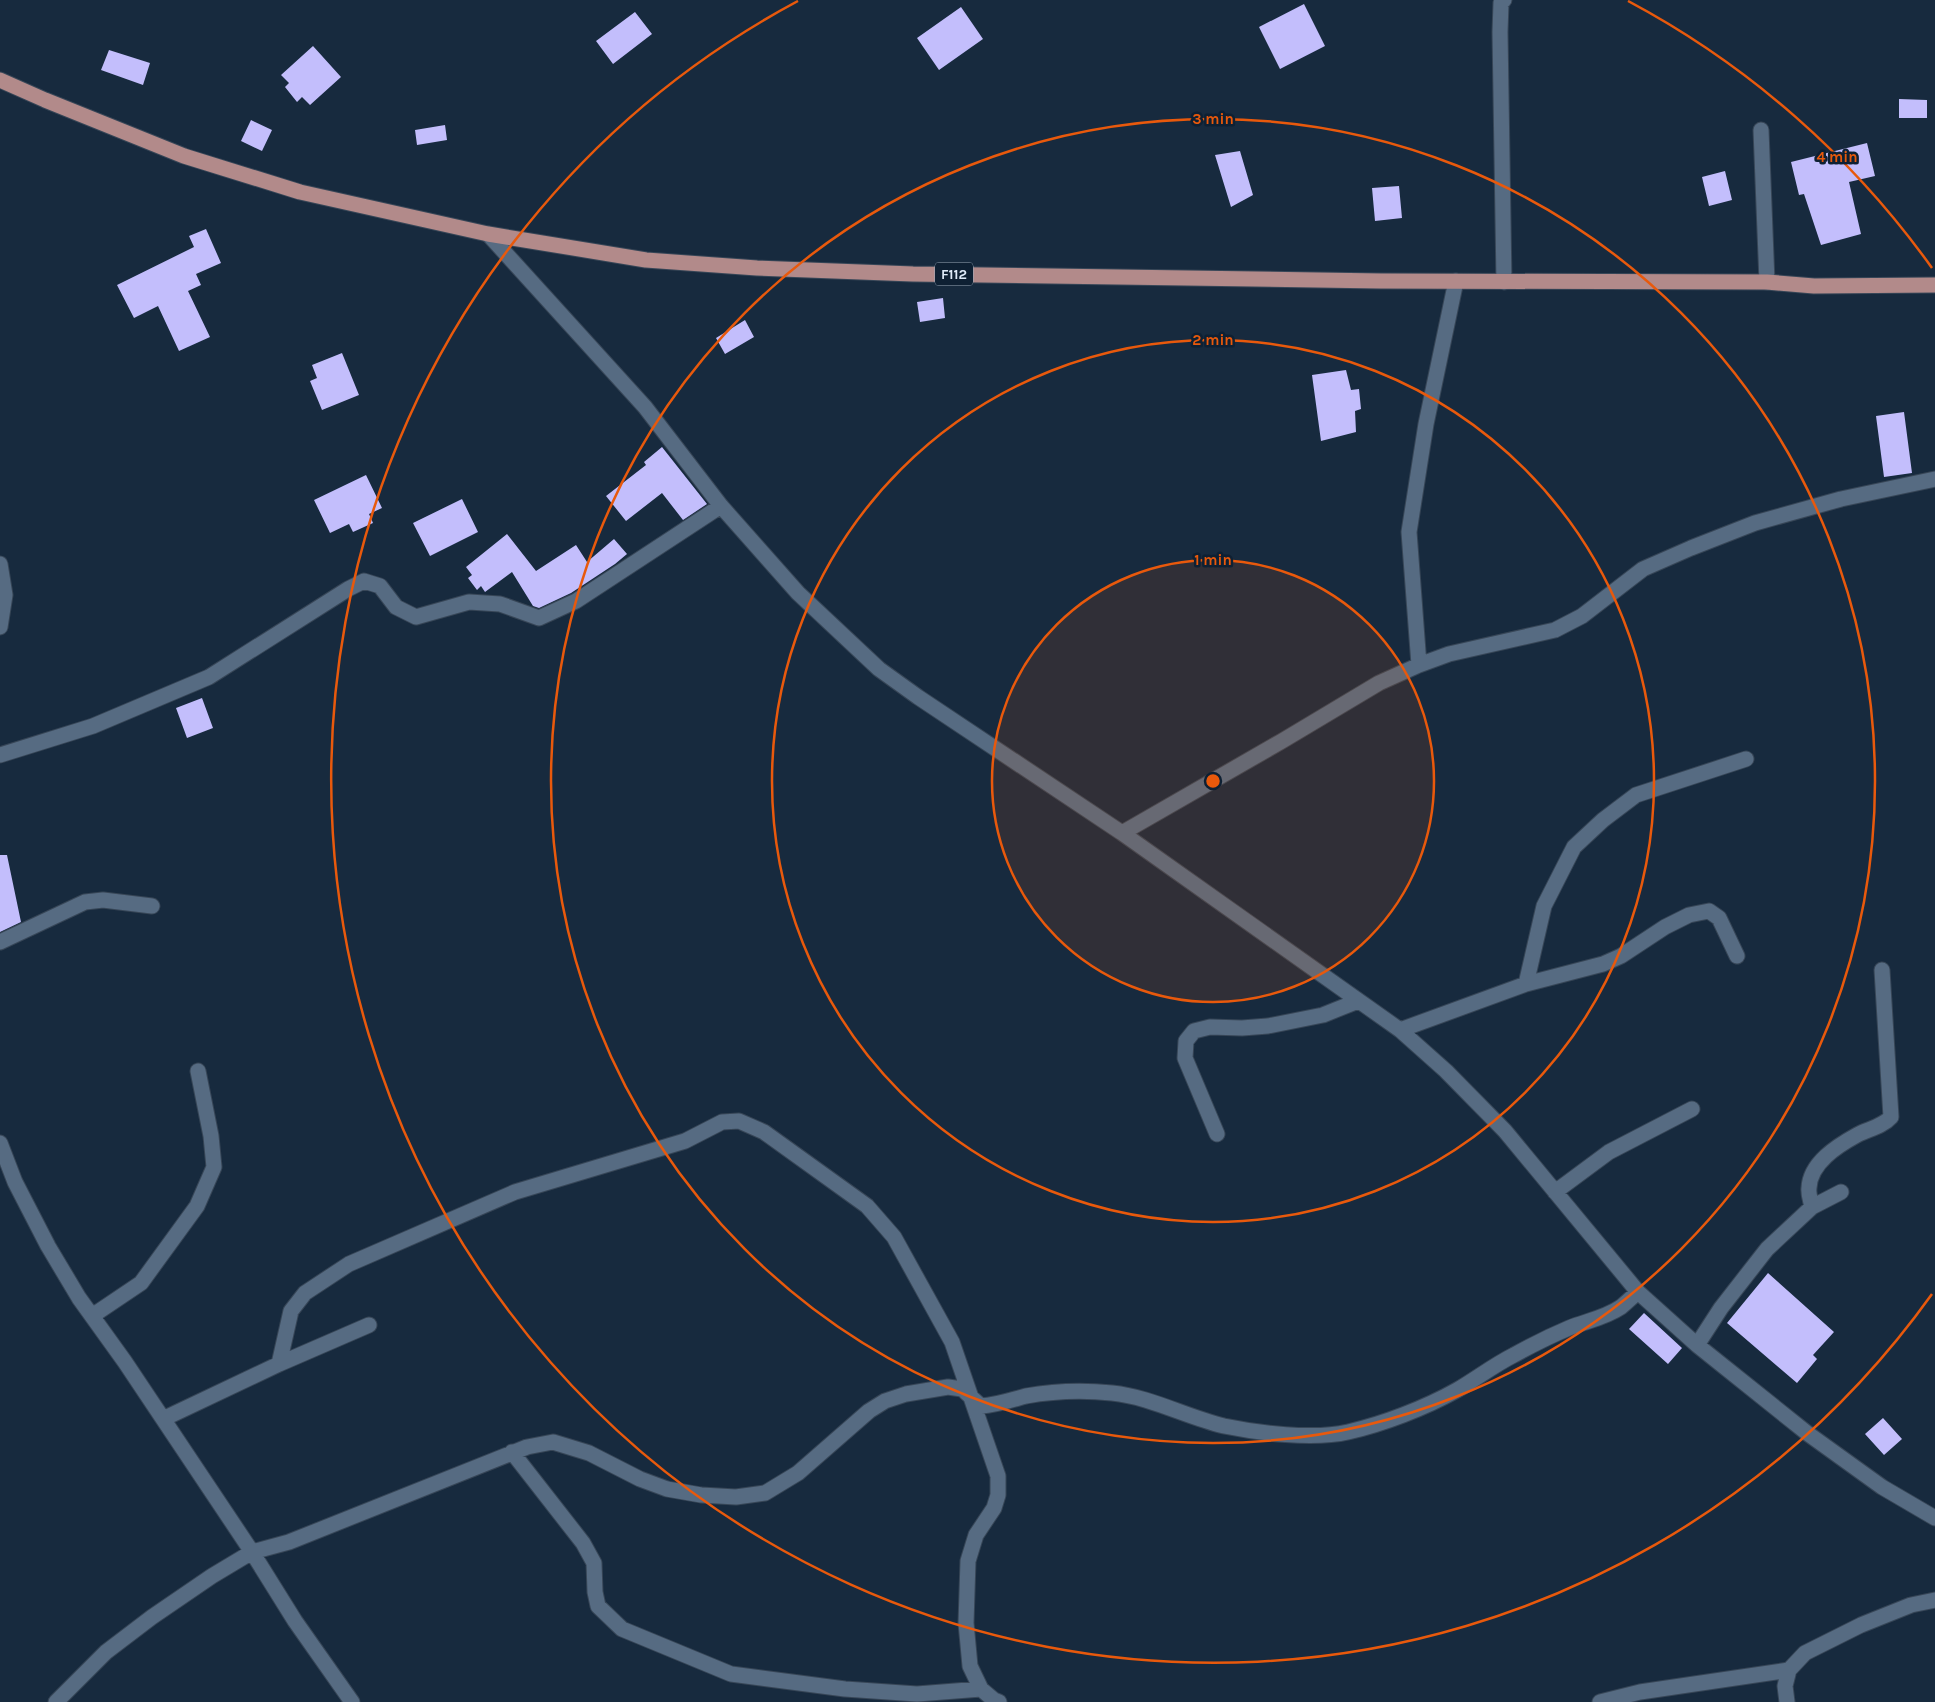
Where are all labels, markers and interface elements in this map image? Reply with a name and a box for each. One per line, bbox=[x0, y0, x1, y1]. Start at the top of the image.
text: 3 min bbox=[1192, 110, 1234, 128]
text: 4 min bbox=[1816, 148, 1858, 166]
road number: F112 bbox=[935, 262, 973, 286]
text: 2 min bbox=[1192, 331, 1234, 349]
text: 1 min bbox=[1194, 551, 1232, 569]
centre of rings bbox=[1204, 772, 1222, 790]

